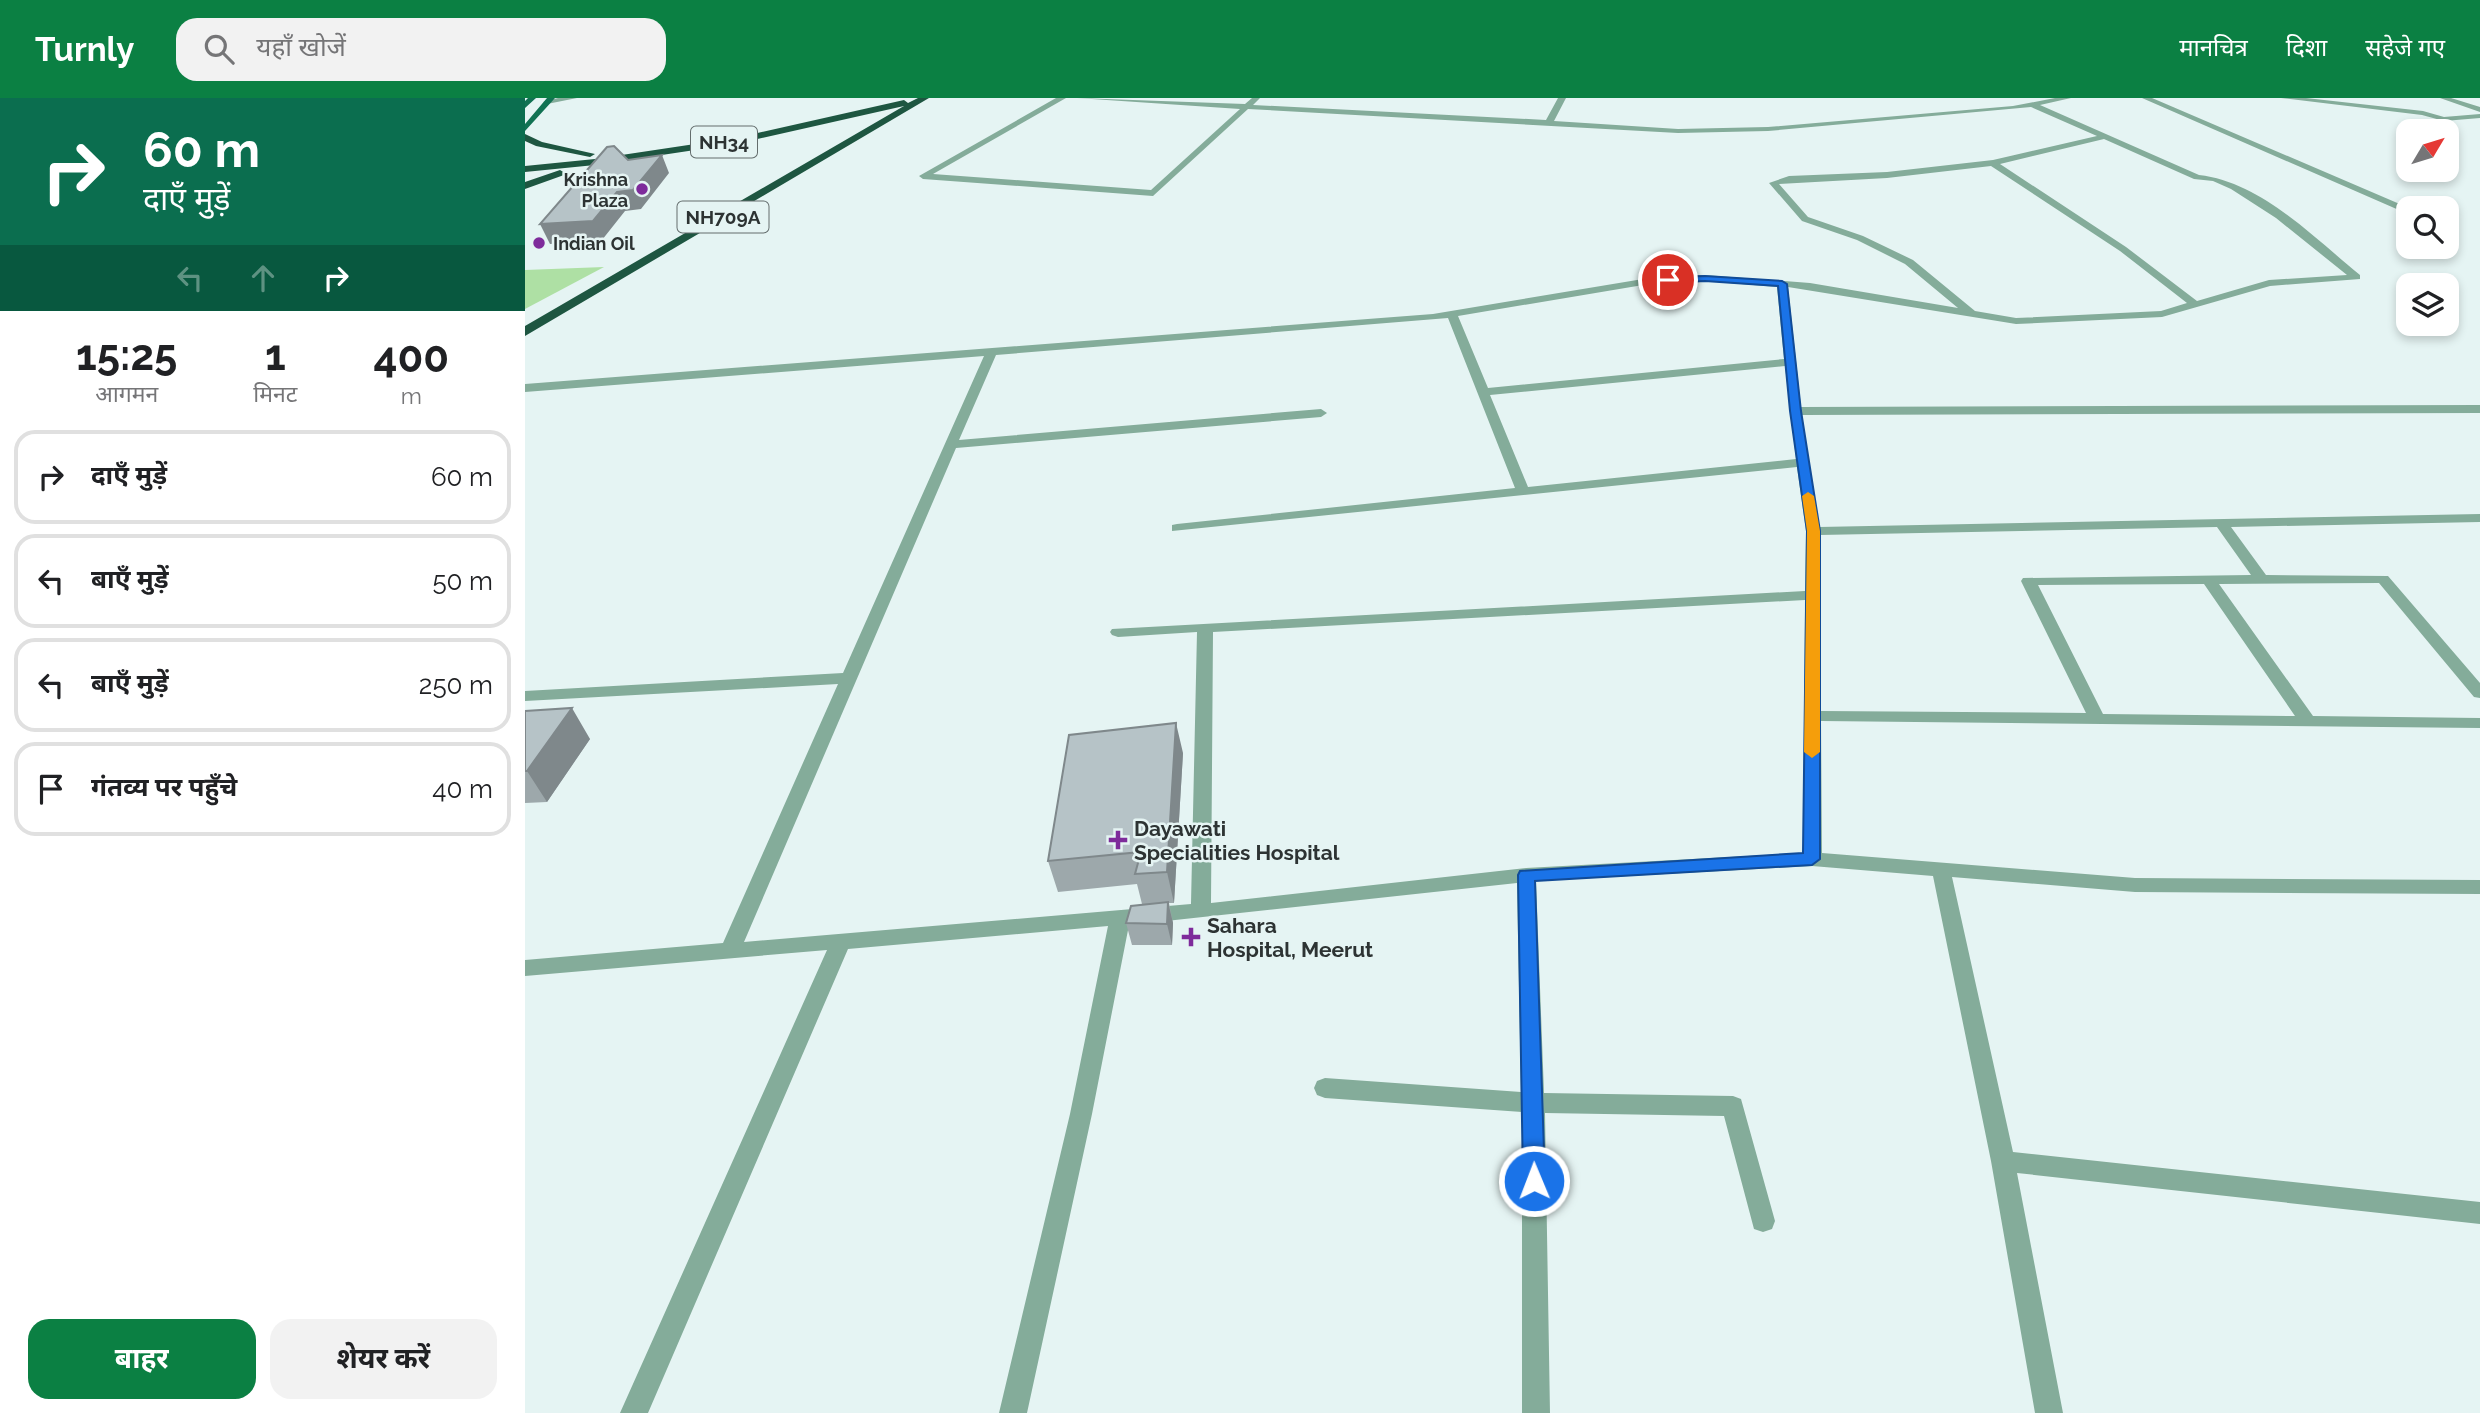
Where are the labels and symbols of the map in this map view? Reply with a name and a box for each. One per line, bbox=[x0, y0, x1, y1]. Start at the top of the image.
north arrow bbox=[2396, 119, 2459, 182]
road number: NH34 bbox=[691, 126, 757, 158]
place label: Krishna Plaza bbox=[563, 169, 628, 211]
marker: Krishna Plaza bbox=[634, 181, 650, 197]
road number: NH709A bbox=[677, 202, 769, 232]
place label: Indian Oil bbox=[553, 233, 635, 254]
marker: Indian Oil bbox=[531, 235, 547, 251]
pin bbox=[1638, 250, 1698, 310]
place label: Dayawati Specialities Hospital bbox=[1134, 816, 1340, 865]
marker: Dayawati Specialities Hospital bbox=[1108, 830, 1128, 850]
place label: Sahara Hospital, Meerut bbox=[1207, 913, 1373, 962]
marker: Sahara Hospital, Meerut bbox=[1181, 927, 1201, 947]
position arrow bbox=[1497, 1144, 1571, 1218]

